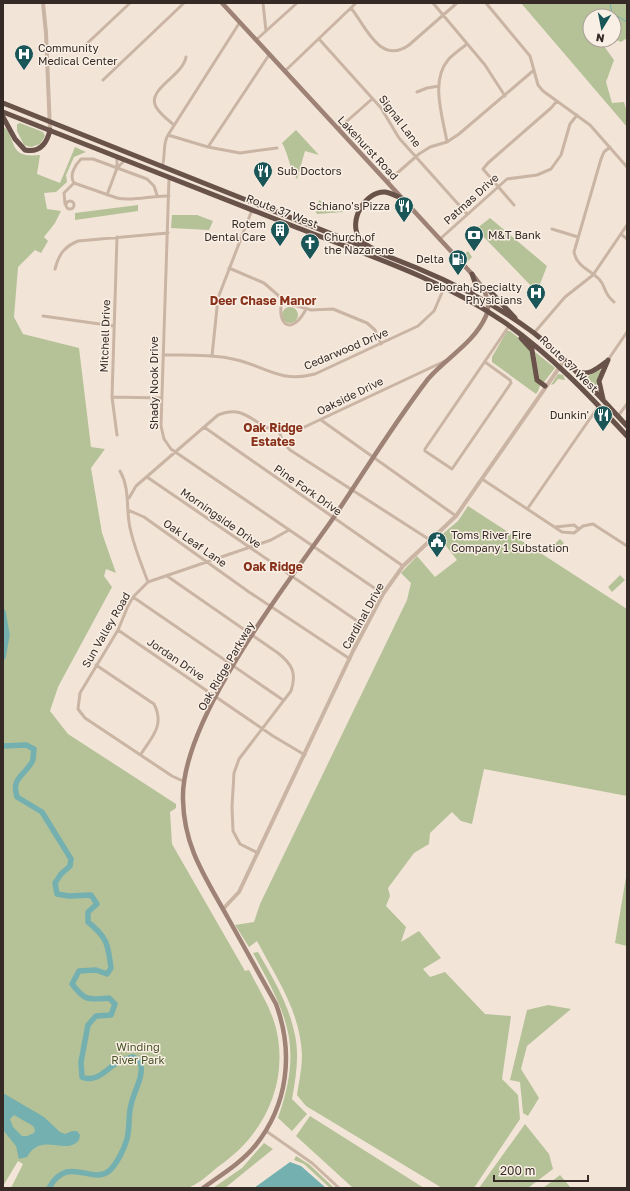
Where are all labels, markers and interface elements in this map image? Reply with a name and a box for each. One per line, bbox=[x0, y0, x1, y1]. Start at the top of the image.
north arrow bbox=[582, 8, 622, 48]
text: N bbox=[595, 31, 605, 45]
place label: Community Medical Center bbox=[38, 41, 118, 67]
hospital icon: Community Medical Center bbox=[13, 43, 35, 71]
street label: Signal Lane bbox=[377, 92, 424, 149]
street label: Lakehurst Road bbox=[335, 113, 401, 182]
restaurant icon: Sub Doctors bbox=[252, 160, 274, 188]
place label: Sub Doctors bbox=[277, 164, 342, 177]
street label: Patmas Drive bbox=[441, 171, 501, 227]
street label: Route 37 West bbox=[244, 191, 320, 230]
restaurant icon: Schiano's Pizza bbox=[393, 195, 415, 223]
place label: Schiano's Pizza bbox=[309, 199, 390, 212]
place label: Rotem Dental Care bbox=[204, 217, 266, 243]
building icon: Rotem Dental Care bbox=[269, 219, 291, 247]
bank icon: M&T Bank bbox=[463, 224, 485, 252]
place label: M&T Bank bbox=[488, 228, 541, 241]
place label: Church of the Nazarene bbox=[324, 230, 394, 256]
church icon: Church of the Nazarene bbox=[299, 232, 321, 260]
fuel station icon: Delta bbox=[447, 248, 469, 276]
place label: Delta bbox=[416, 252, 444, 265]
place label: Deborah Specialty Physicians bbox=[425, 280, 522, 306]
hospital icon: Deborah Specialty Physicians bbox=[525, 282, 547, 310]
district label: Deer Chase Manor bbox=[210, 293, 317, 308]
street label: Mitchell Drive bbox=[97, 299, 112, 373]
street label: Cedarwood Drive bbox=[302, 325, 390, 372]
street label: Route 37 West bbox=[538, 333, 601, 395]
street label: Shady Nook Drive bbox=[147, 336, 160, 430]
street label: Oakside Drive bbox=[314, 374, 385, 417]
restaurant icon: Dunkin' bbox=[592, 404, 614, 432]
place label: Dunkin' bbox=[550, 408, 589, 421]
district label: Oak Ridge Estates bbox=[243, 420, 303, 449]
street label: Pine Fork Drive bbox=[272, 461, 345, 518]
street label: Morningside Drive bbox=[178, 485, 264, 550]
street label: Oak Leaf Lane bbox=[161, 516, 230, 569]
place label: Toms River Fire Company 1 Substation bbox=[451, 528, 569, 554]
public building icon: Toms River Fire Company 1 Substation bbox=[426, 530, 448, 558]
district label: Oak Ridge bbox=[243, 559, 303, 574]
street label: Cardinal Drive bbox=[339, 580, 386, 651]
street label: Sun Valley Road bbox=[79, 590, 132, 670]
street label: Oak Ridge Parkway bbox=[195, 619, 256, 713]
street label: Jordan Drive bbox=[145, 635, 208, 683]
park label: Winding River Park bbox=[111, 1040, 165, 1066]
scale bar bbox=[494, 1157, 588, 1183]
text: 200 m bbox=[500, 1163, 535, 1178]

